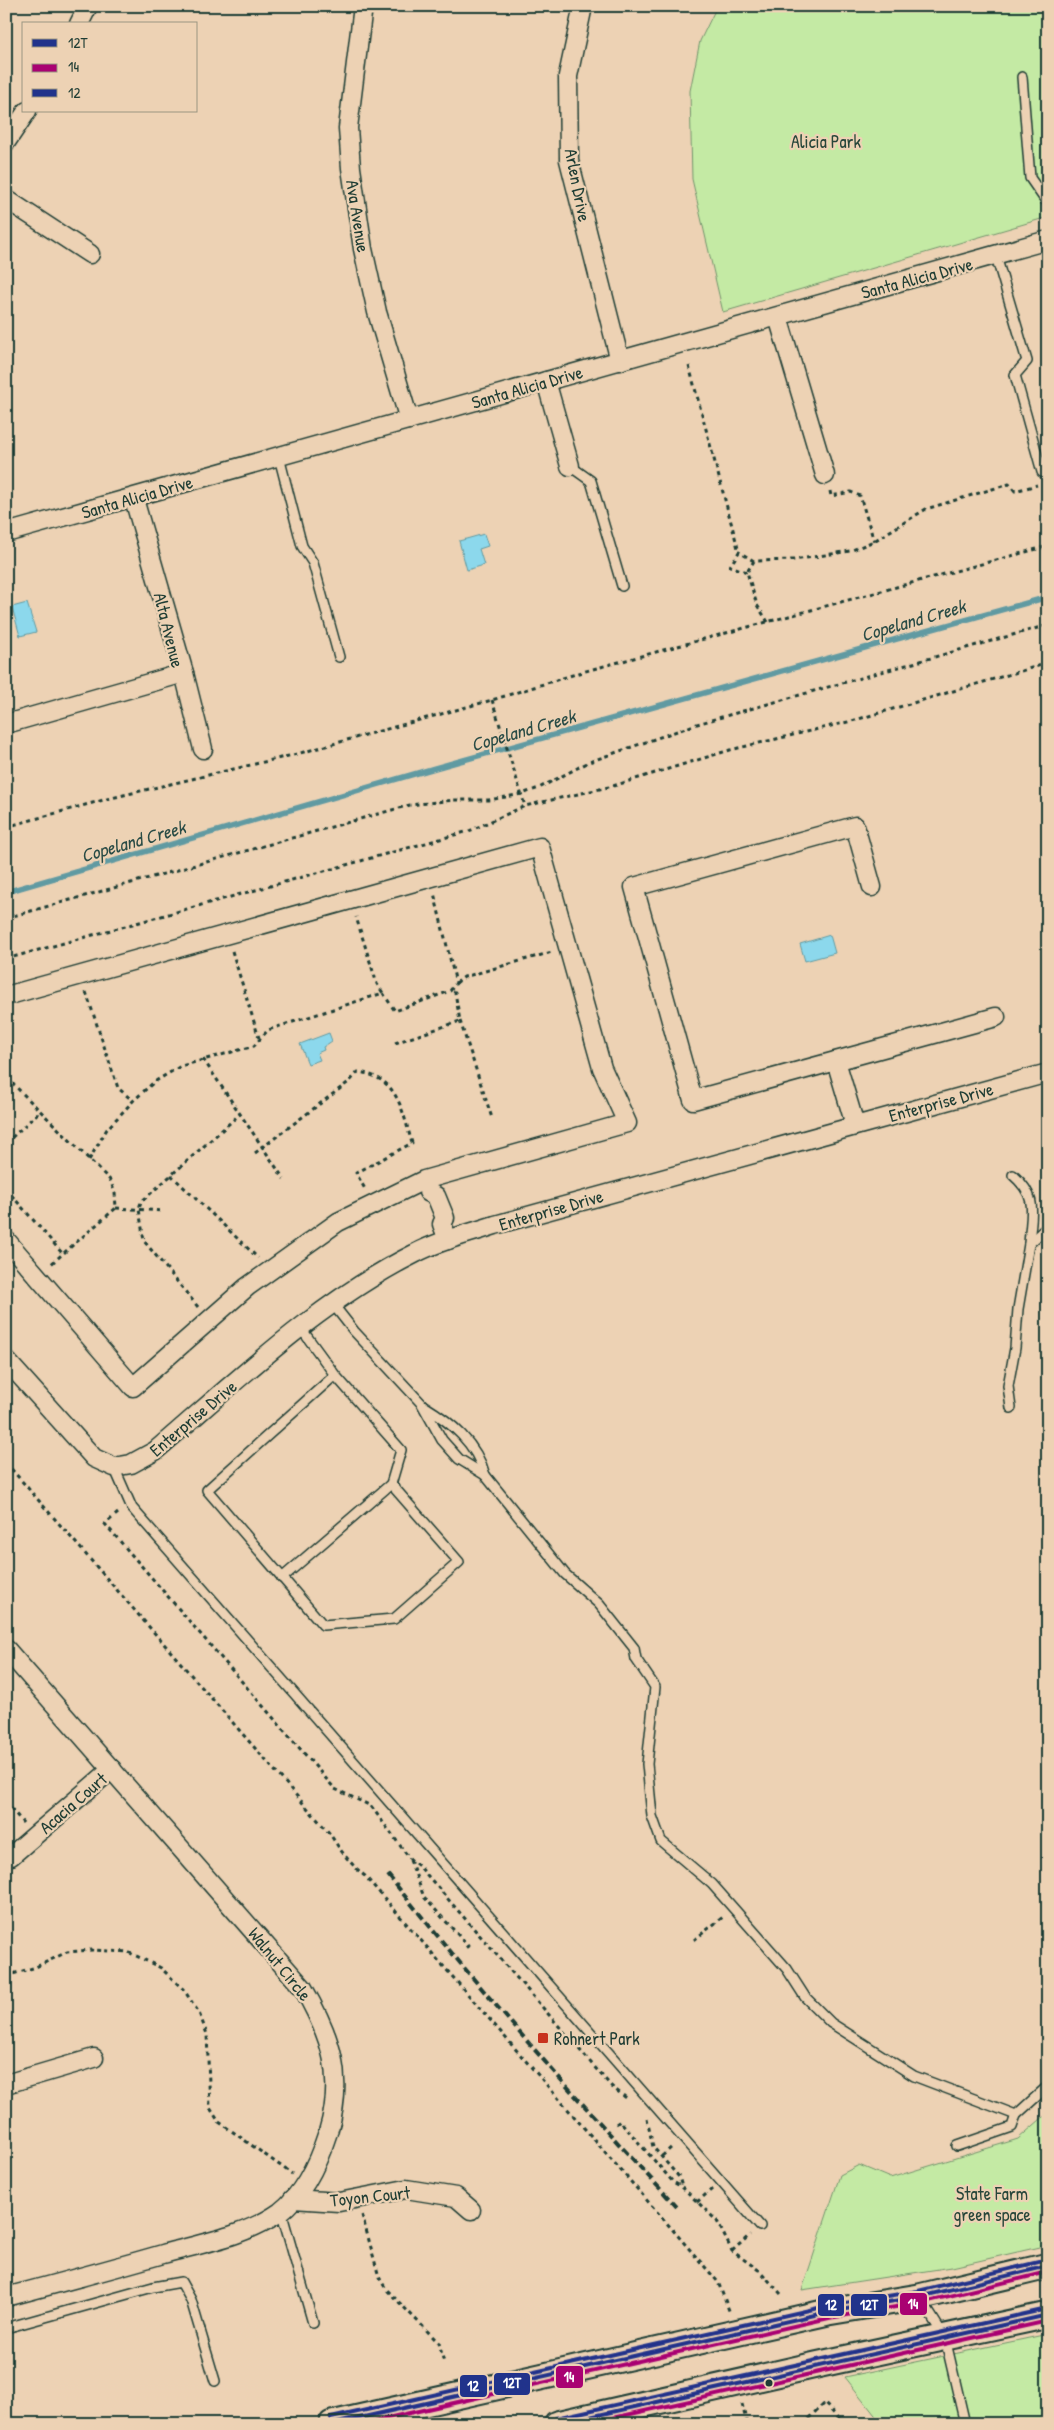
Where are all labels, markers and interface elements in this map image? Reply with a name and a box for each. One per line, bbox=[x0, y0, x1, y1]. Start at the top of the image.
legend bbox=[22, 22, 198, 112]
text: 12T bbox=[68, 32, 88, 53]
text: 14 bbox=[68, 56, 79, 77]
text: 12 bbox=[68, 82, 80, 103]
park label: Alicia Park bbox=[791, 129, 861, 154]
street label: Arlen Drive bbox=[559, 146, 597, 224]
street label: Ava Avenue bbox=[340, 178, 376, 254]
street label: Santa Alicia Drive bbox=[858, 251, 976, 305]
street label: Santa Alicia Drive bbox=[468, 359, 586, 415]
street label: Santa Alicia Drive bbox=[78, 469, 196, 525]
street label: Alta Avenue bbox=[148, 590, 190, 670]
water label: Copeland Creek bbox=[858, 592, 970, 647]
water label: Copeland Creek bbox=[468, 702, 580, 757]
water label: Copeland Creek bbox=[78, 813, 190, 868]
street label: Enterprise Drive bbox=[886, 1076, 996, 1128]
street label: Enterprise Drive bbox=[496, 1183, 606, 1237]
street label: Enterprise Drive bbox=[144, 1374, 242, 1462]
street label: Acacia Court bbox=[34, 1766, 113, 1839]
street label: Walnut Circle bbox=[242, 1922, 318, 2006]
place label: Rohnert Park bbox=[554, 2026, 640, 2051]
marker: Rohnert Park bbox=[536, 2031, 550, 2045]
street label: Toyon Court bbox=[329, 2179, 412, 2213]
park label: State Farm green space bbox=[953, 2181, 1031, 2227]
line badge: 14 bbox=[899, 2292, 928, 2316]
line badge: 12 bbox=[817, 2293, 845, 2317]
line badge: 12T bbox=[850, 2293, 888, 2317]
text: 14 bbox=[908, 2294, 919, 2313]
text: 12 bbox=[825, 2295, 837, 2314]
text: 12T bbox=[860, 2295, 879, 2314]
line badge: 14 bbox=[555, 2365, 584, 2389]
text: 14 bbox=[564, 2367, 575, 2386]
line badge: 12T bbox=[493, 2372, 531, 2396]
text: 12T bbox=[503, 2373, 522, 2392]
line badge: 12 bbox=[459, 2374, 488, 2398]
text: 12 bbox=[467, 2376, 479, 2395]
unlabelled marker bbox=[764, 2378, 774, 2388]

